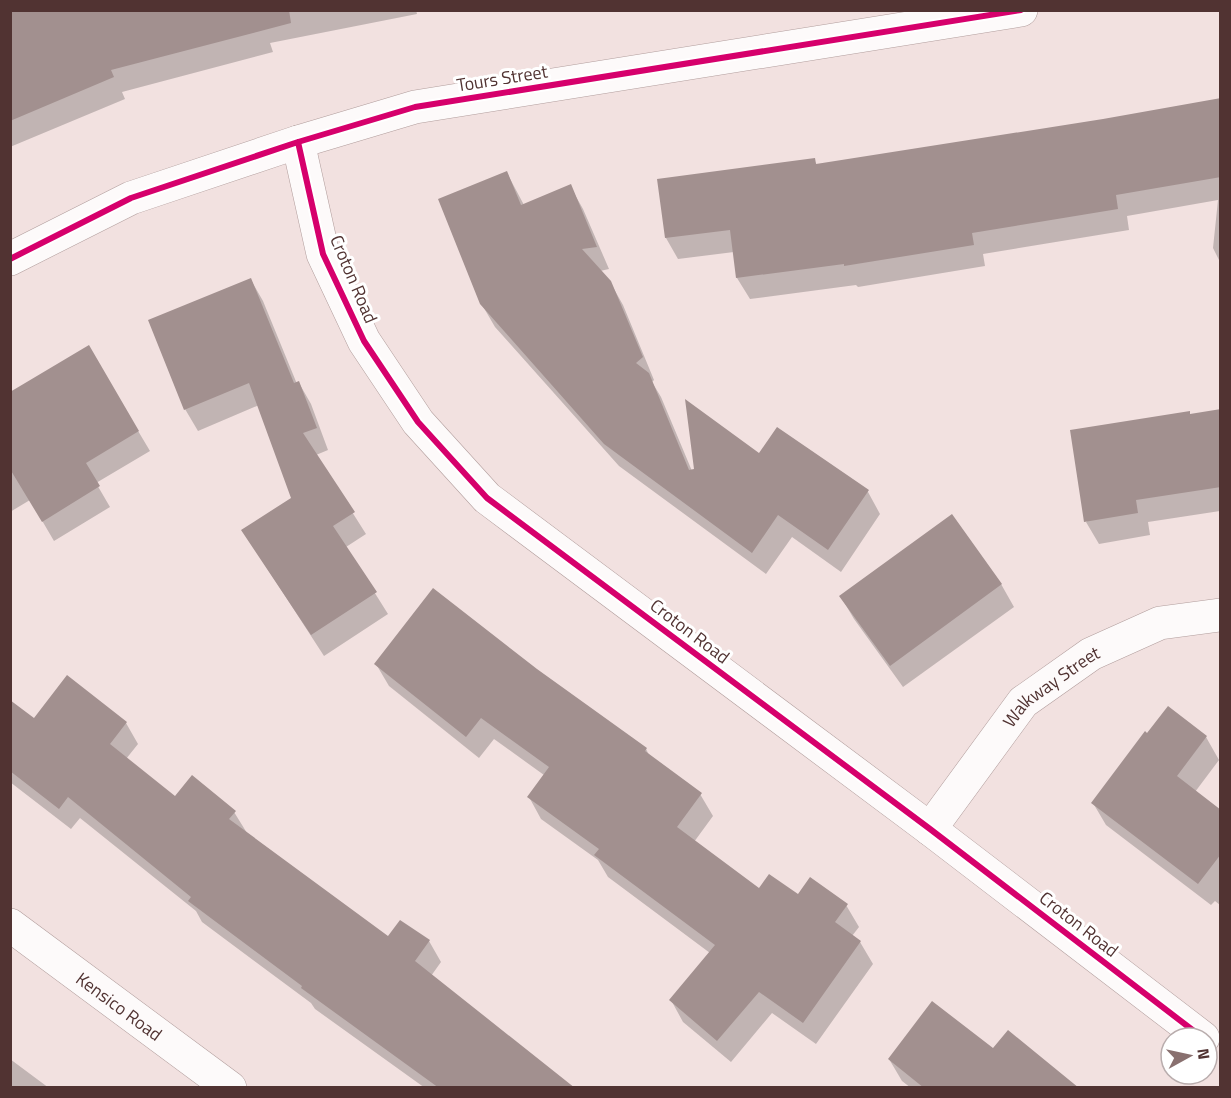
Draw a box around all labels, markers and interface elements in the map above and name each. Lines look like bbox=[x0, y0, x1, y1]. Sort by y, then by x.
street label: Tours Street bbox=[455, 57, 550, 99]
street label: Croton Road bbox=[323, 231, 385, 327]
street label: Croton Road bbox=[644, 592, 736, 670]
street label: Walkway Street bbox=[996, 638, 1104, 733]
street label: Croton Road bbox=[1034, 885, 1124, 963]
street label: Kensico Road bbox=[71, 965, 168, 1047]
north arrow bbox=[1159, 1026, 1219, 1086]
text: N bbox=[1191, 1047, 1217, 1061]

